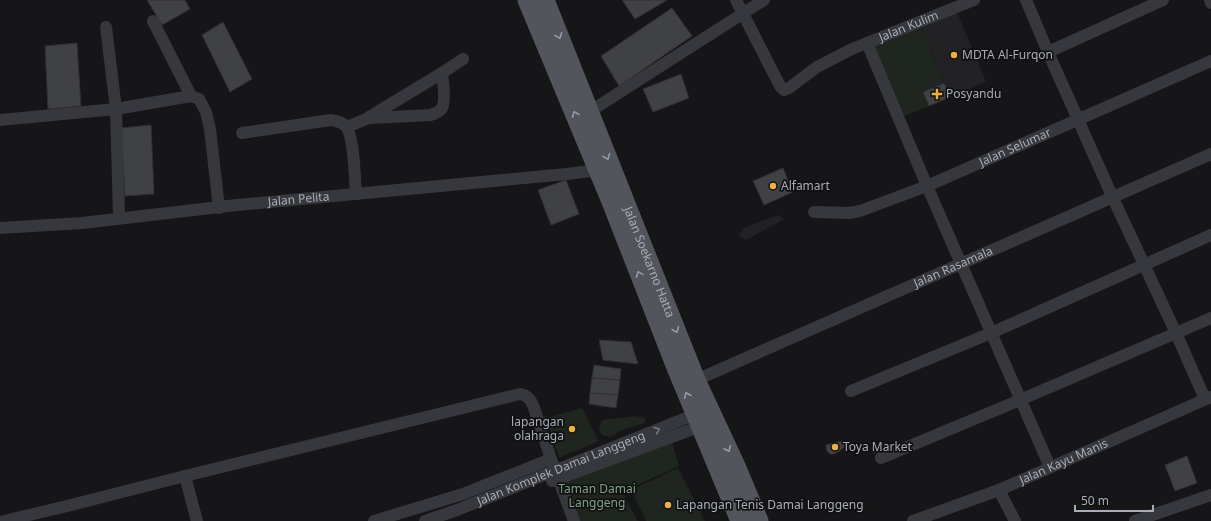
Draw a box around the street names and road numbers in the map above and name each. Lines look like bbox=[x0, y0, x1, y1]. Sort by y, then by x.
street label: Jalan Kulim bbox=[875, 6, 941, 46]
street label: Jalan Selumar bbox=[975, 123, 1054, 170]
street label: Jalan Pelita bbox=[266, 187, 330, 210]
street label: Jalan Soekarno Hatta bbox=[620, 203, 679, 320]
street label: Jalan Rasamala bbox=[910, 242, 995, 292]
street label: Jalan Komplek Damai Langgeng bbox=[473, 426, 647, 509]
street label: Jalan Kayu Manis bbox=[1016, 434, 1111, 488]

